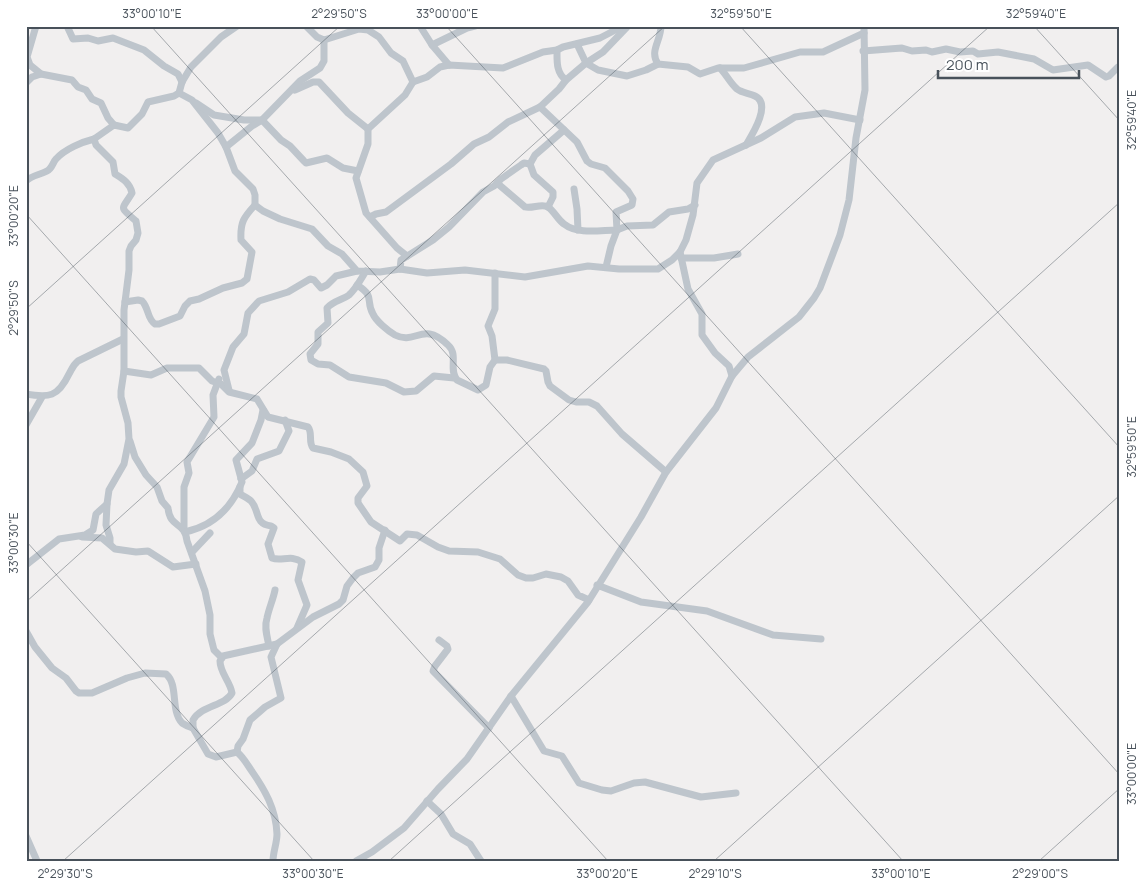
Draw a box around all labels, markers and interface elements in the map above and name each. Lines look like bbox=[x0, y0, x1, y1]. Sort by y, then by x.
text: 33°00'10"E bbox=[122, 5, 182, 22]
text: 2°29'50"S bbox=[311, 5, 367, 22]
text: 33°00'00"E bbox=[416, 5, 478, 22]
text: 32°59'50"E bbox=[710, 5, 772, 22]
text: 32°59'40"E bbox=[1006, 5, 1066, 22]
scale bar bbox=[938, 48, 1080, 80]
text: 200 m bbox=[946, 54, 989, 75]
text: 32°59'40"E bbox=[1123, 90, 1140, 150]
text: 33°00'20"E bbox=[5, 185, 22, 247]
text: 2°29'50"S bbox=[5, 280, 22, 336]
text: 32°59'50"E bbox=[1123, 416, 1140, 478]
text: 33°00'30"E bbox=[5, 512, 22, 574]
text: 33°00'00"E bbox=[1123, 743, 1140, 805]
text: 2°29'30"S bbox=[37, 865, 93, 882]
text: 33°00'30"E bbox=[282, 865, 344, 882]
text: 33°00'20"E bbox=[576, 865, 638, 882]
text: 2°29'10"S bbox=[688, 865, 742, 882]
text: 33°00'10"E bbox=[871, 865, 931, 882]
text: 2°29'00"S bbox=[1012, 865, 1068, 882]

